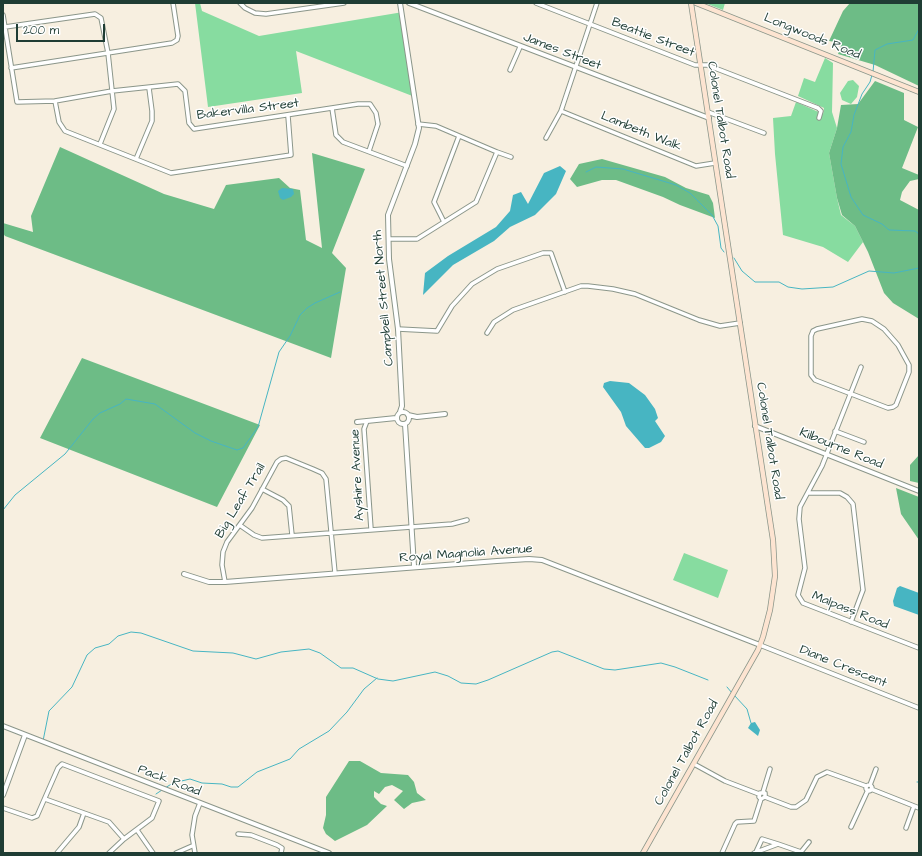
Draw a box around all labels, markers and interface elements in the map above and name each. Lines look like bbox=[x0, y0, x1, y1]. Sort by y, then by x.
street label: Longwoods Road bbox=[761, 10, 863, 64]
street label: Beattie Street bbox=[609, 15, 697, 61]
scale bar bbox=[18, 16, 107, 42]
text: 200 m bbox=[23, 22, 59, 39]
street label: James Street bbox=[521, 30, 603, 74]
street label: Colonel Talbot Road bbox=[703, 60, 737, 180]
street label: Bakervilla Street bbox=[196, 96, 300, 124]
street label: Lambeth Walk bbox=[598, 109, 684, 155]
street label: Campbell Street North bbox=[370, 229, 398, 367]
street label: Colonel Talbot Road bbox=[752, 381, 786, 501]
street label: Kilbourne Road bbox=[797, 425, 885, 473]
street label: Ayshire Avenue bbox=[348, 429, 368, 521]
street label: Big Leaf Trail bbox=[213, 461, 269, 541]
street label: Royal Magnolia Avenue bbox=[399, 542, 533, 566]
street label: Malpass Road bbox=[809, 589, 891, 633]
street label: Diane Crescent bbox=[797, 642, 889, 692]
street label: Colonel Talbot Road bbox=[651, 697, 723, 809]
street label: Pack Road bbox=[135, 762, 203, 800]

